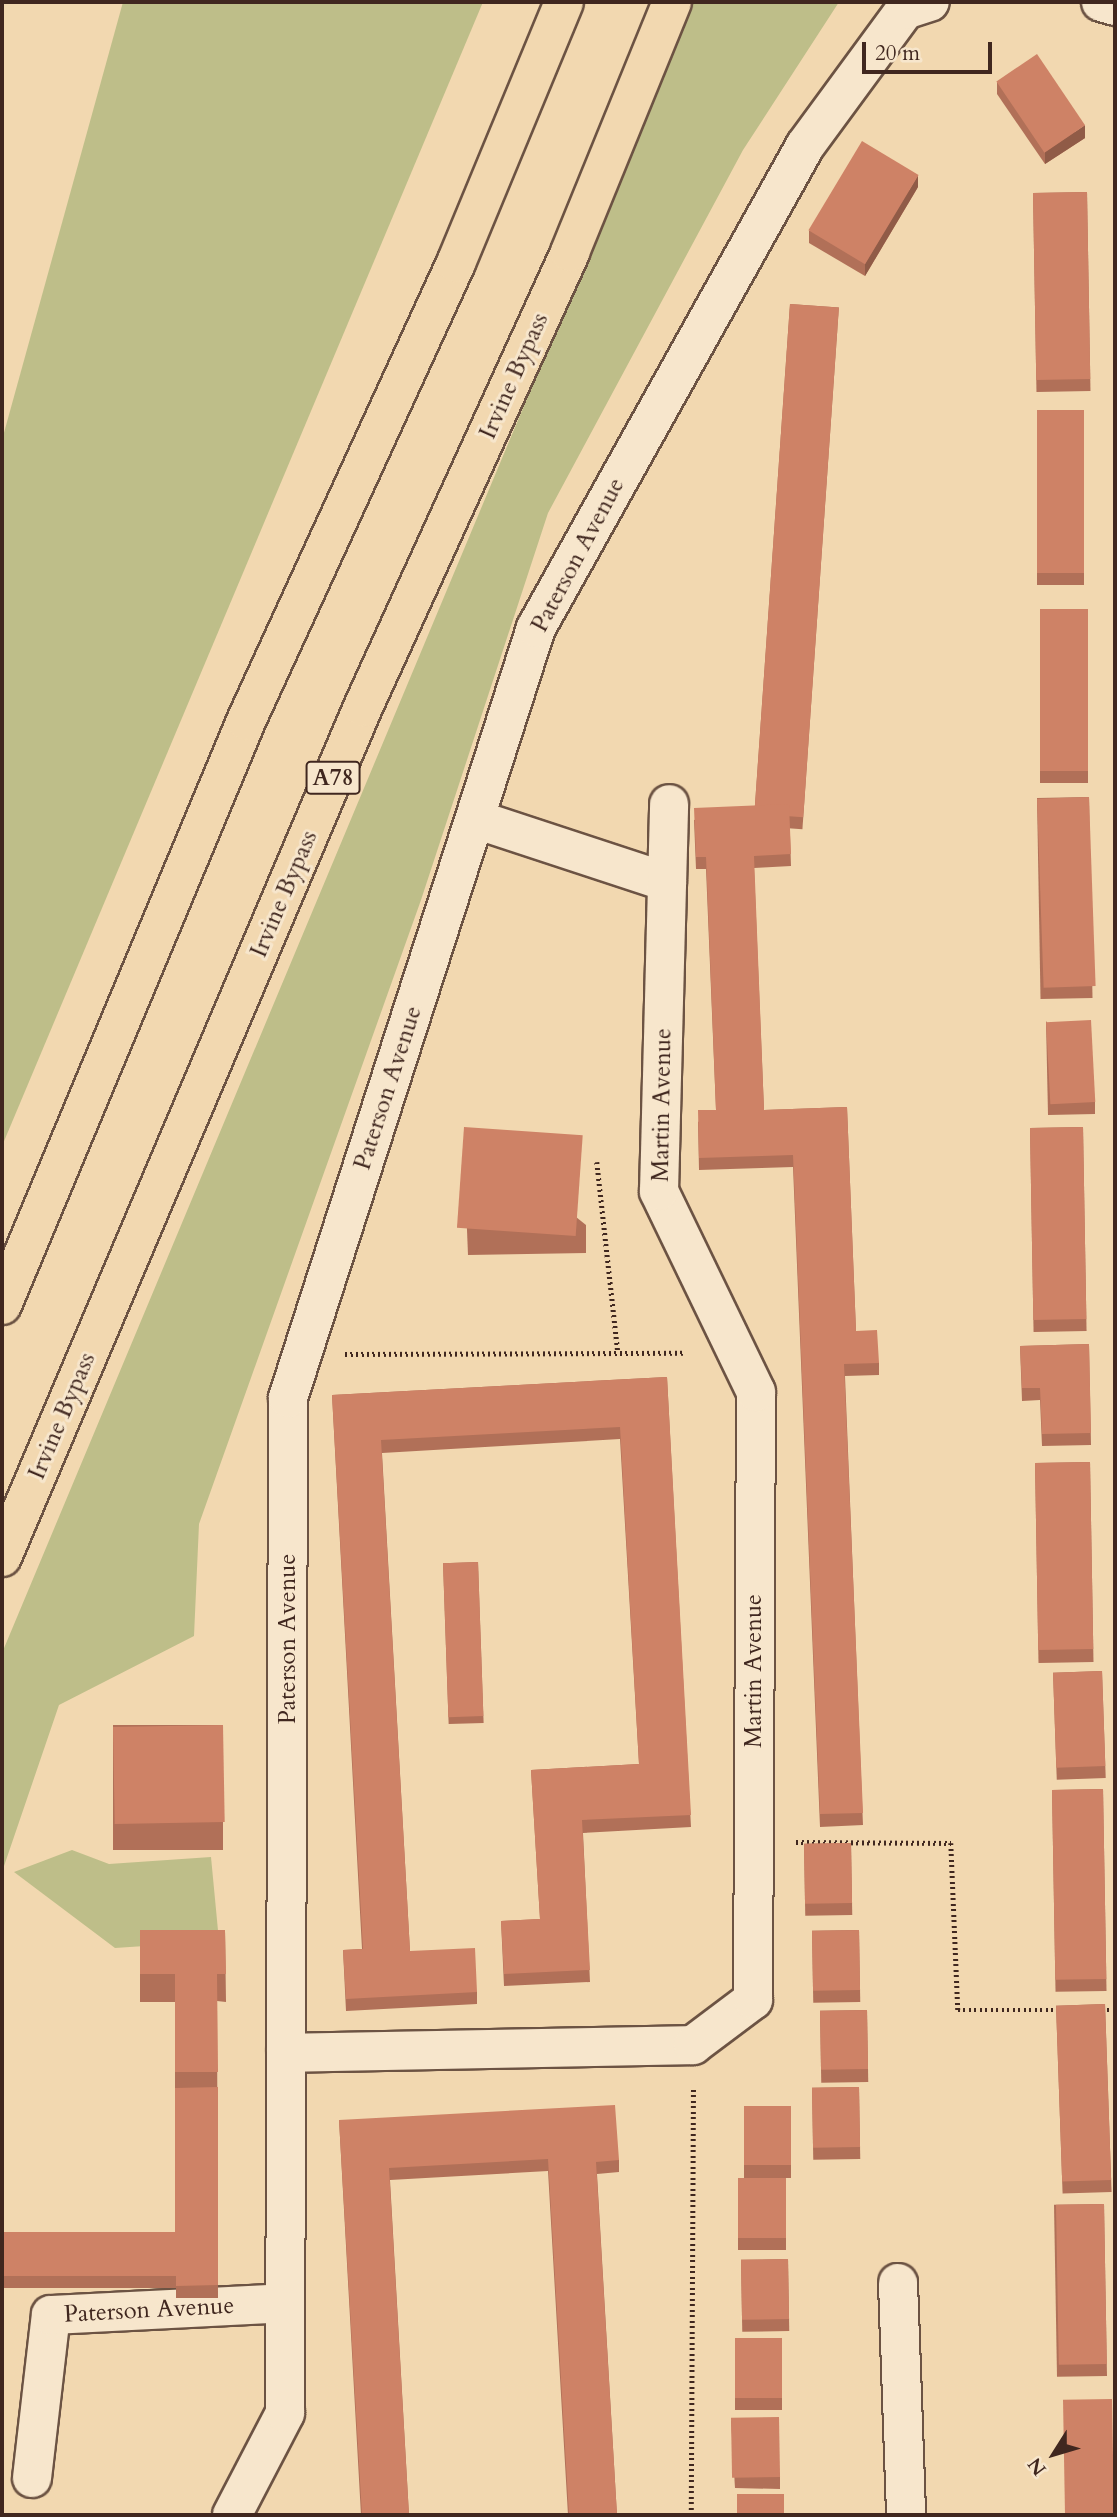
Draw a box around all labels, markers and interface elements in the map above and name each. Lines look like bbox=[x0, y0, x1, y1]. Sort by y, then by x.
scale bar bbox=[865, 28, 995, 72]
text: 20 m bbox=[875, 39, 920, 68]
street label: Irvine Bypass bbox=[473, 308, 555, 444]
street label: Paterson Avenue bbox=[525, 473, 631, 637]
road number: A78 bbox=[305, 758, 361, 798]
street label: Irvine Bypass bbox=[244, 826, 324, 962]
street label: Paterson Avenue bbox=[348, 1002, 428, 1174]
street label: Martin Avenue bbox=[646, 1028, 678, 1182]
street label: Irvine Bypass bbox=[22, 1348, 102, 1484]
street label: Paterson Avenue bbox=[274, 1554, 302, 1724]
street label: Martin Avenue bbox=[740, 1594, 768, 1748]
street label: Paterson Avenue bbox=[63, 2291, 235, 2329]
north arrow bbox=[1019, 2419, 1089, 2489]
text: N bbox=[1022, 2452, 1053, 2481]

